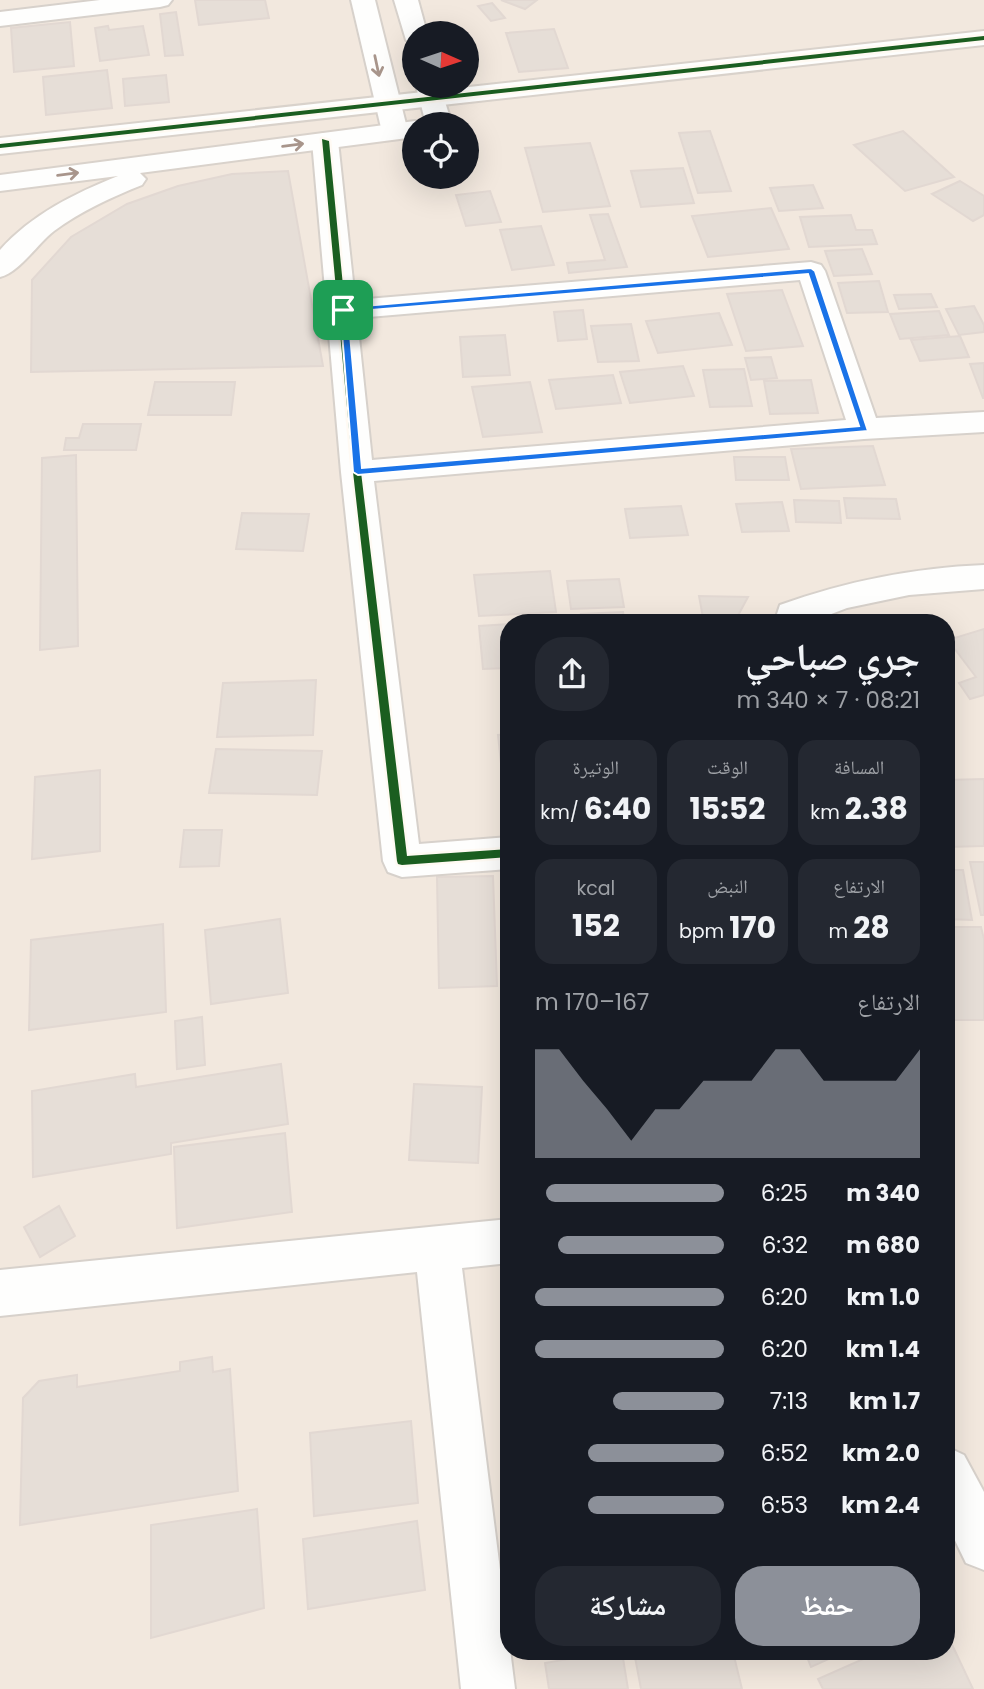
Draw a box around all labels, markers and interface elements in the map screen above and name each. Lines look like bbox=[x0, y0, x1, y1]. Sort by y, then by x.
north arrow bbox=[402, 21, 480, 98]
map controls bbox=[402, 21, 479, 189]
one-way arrow bbox=[372, 55, 385, 77]
button: locate bbox=[402, 112, 479, 189]
one-way arrow bbox=[281, 138, 304, 151]
one-way arrow bbox=[56, 168, 79, 181]
pin bbox=[313, 280, 373, 340]
icon: arrive bbox=[324, 291, 362, 329]
text: جري صباحي bbox=[745, 630, 920, 683]
button: share bbox=[535, 637, 609, 711]
text: 08:21 · 7 × 340 m bbox=[736, 684, 920, 716]
text: الوتيرة bbox=[573, 754, 619, 781]
text: الوقت bbox=[707, 754, 748, 781]
text: المسافة bbox=[834, 754, 884, 781]
text: 6:40 bbox=[584, 787, 651, 830]
text: 15:52 bbox=[690, 787, 765, 830]
text: 2.38 bbox=[845, 787, 908, 830]
text: /km bbox=[540, 799, 584, 826]
text: km bbox=[810, 799, 845, 826]
text: النبض bbox=[707, 873, 748, 900]
text: الارتفاع bbox=[833, 873, 885, 900]
text: kcal bbox=[576, 875, 615, 902]
text: 152 bbox=[572, 904, 620, 947]
text: 170 bbox=[729, 906, 776, 949]
text: 28 bbox=[853, 906, 890, 949]
text: bpm bbox=[679, 918, 729, 945]
text: m bbox=[829, 918, 853, 945]
text: 167–170 m bbox=[535, 986, 649, 1018]
text: الارتفاع bbox=[857, 986, 920, 1018]
text: 6:25 bbox=[761, 1177, 808, 1209]
text: 340 m bbox=[846, 1177, 920, 1209]
text: 6:32 bbox=[762, 1229, 808, 1261]
text: 680 m bbox=[846, 1229, 920, 1261]
text: 6:20 bbox=[761, 1281, 808, 1313]
text: 1.0 km bbox=[846, 1281, 920, 1313]
text: 6:20 bbox=[761, 1333, 808, 1365]
text: 1.4 km bbox=[846, 1333, 920, 1365]
text: 7:13 bbox=[770, 1385, 808, 1417]
text: 1.7 km bbox=[849, 1385, 920, 1417]
text: 6:52 bbox=[761, 1437, 808, 1469]
text: 2.0 km bbox=[842, 1437, 920, 1469]
text: 6:53 bbox=[761, 1489, 808, 1521]
text: 2.4 km bbox=[841, 1489, 920, 1521]
button: مشاركة bbox=[535, 1566, 721, 1646]
button: حفظ bbox=[735, 1566, 920, 1646]

